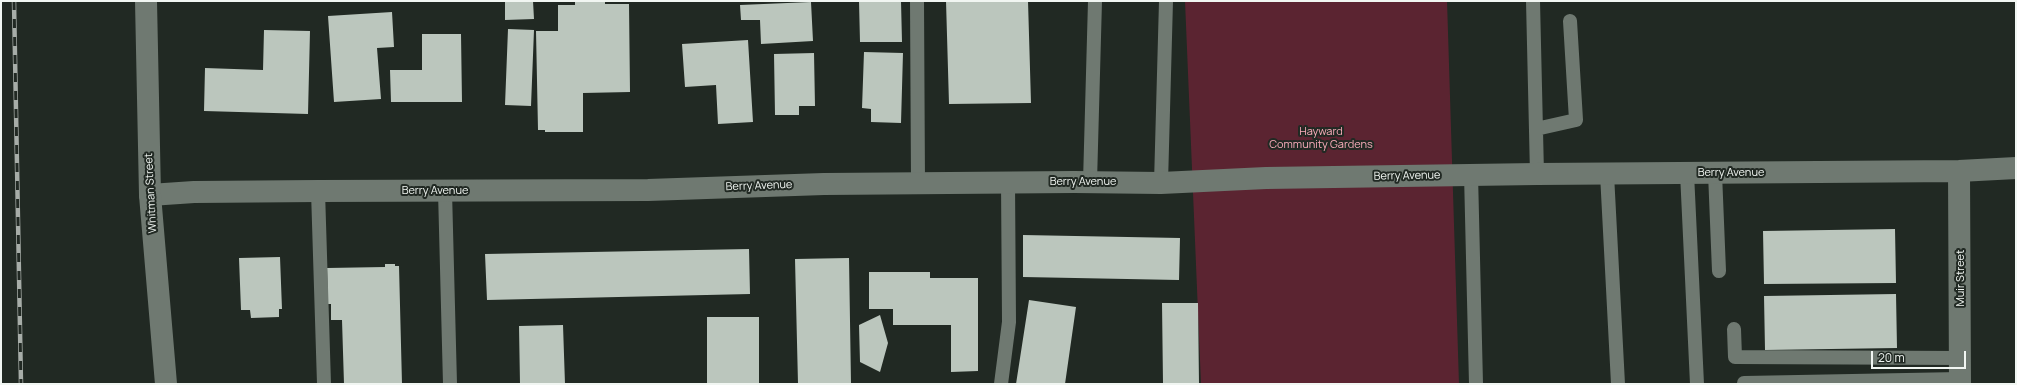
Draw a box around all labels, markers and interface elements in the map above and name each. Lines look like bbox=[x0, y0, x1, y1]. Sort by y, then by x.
park label: Hayward Community Gardens bbox=[1269, 125, 1373, 151]
street label: Whitman Street bbox=[142, 153, 160, 233]
street label: Berry Avenue bbox=[1698, 166, 1764, 180]
street label: Berry Avenue bbox=[1374, 169, 1440, 183]
street label: Berry Avenue bbox=[1050, 175, 1116, 189]
street label: Berry Avenue bbox=[725, 178, 793, 194]
street label: Berry Avenue bbox=[402, 184, 468, 198]
street label: Muir Street bbox=[1954, 250, 1968, 306]
scale bar bbox=[1873, 343, 1968, 369]
text: 20 m bbox=[1878, 349, 1905, 366]

